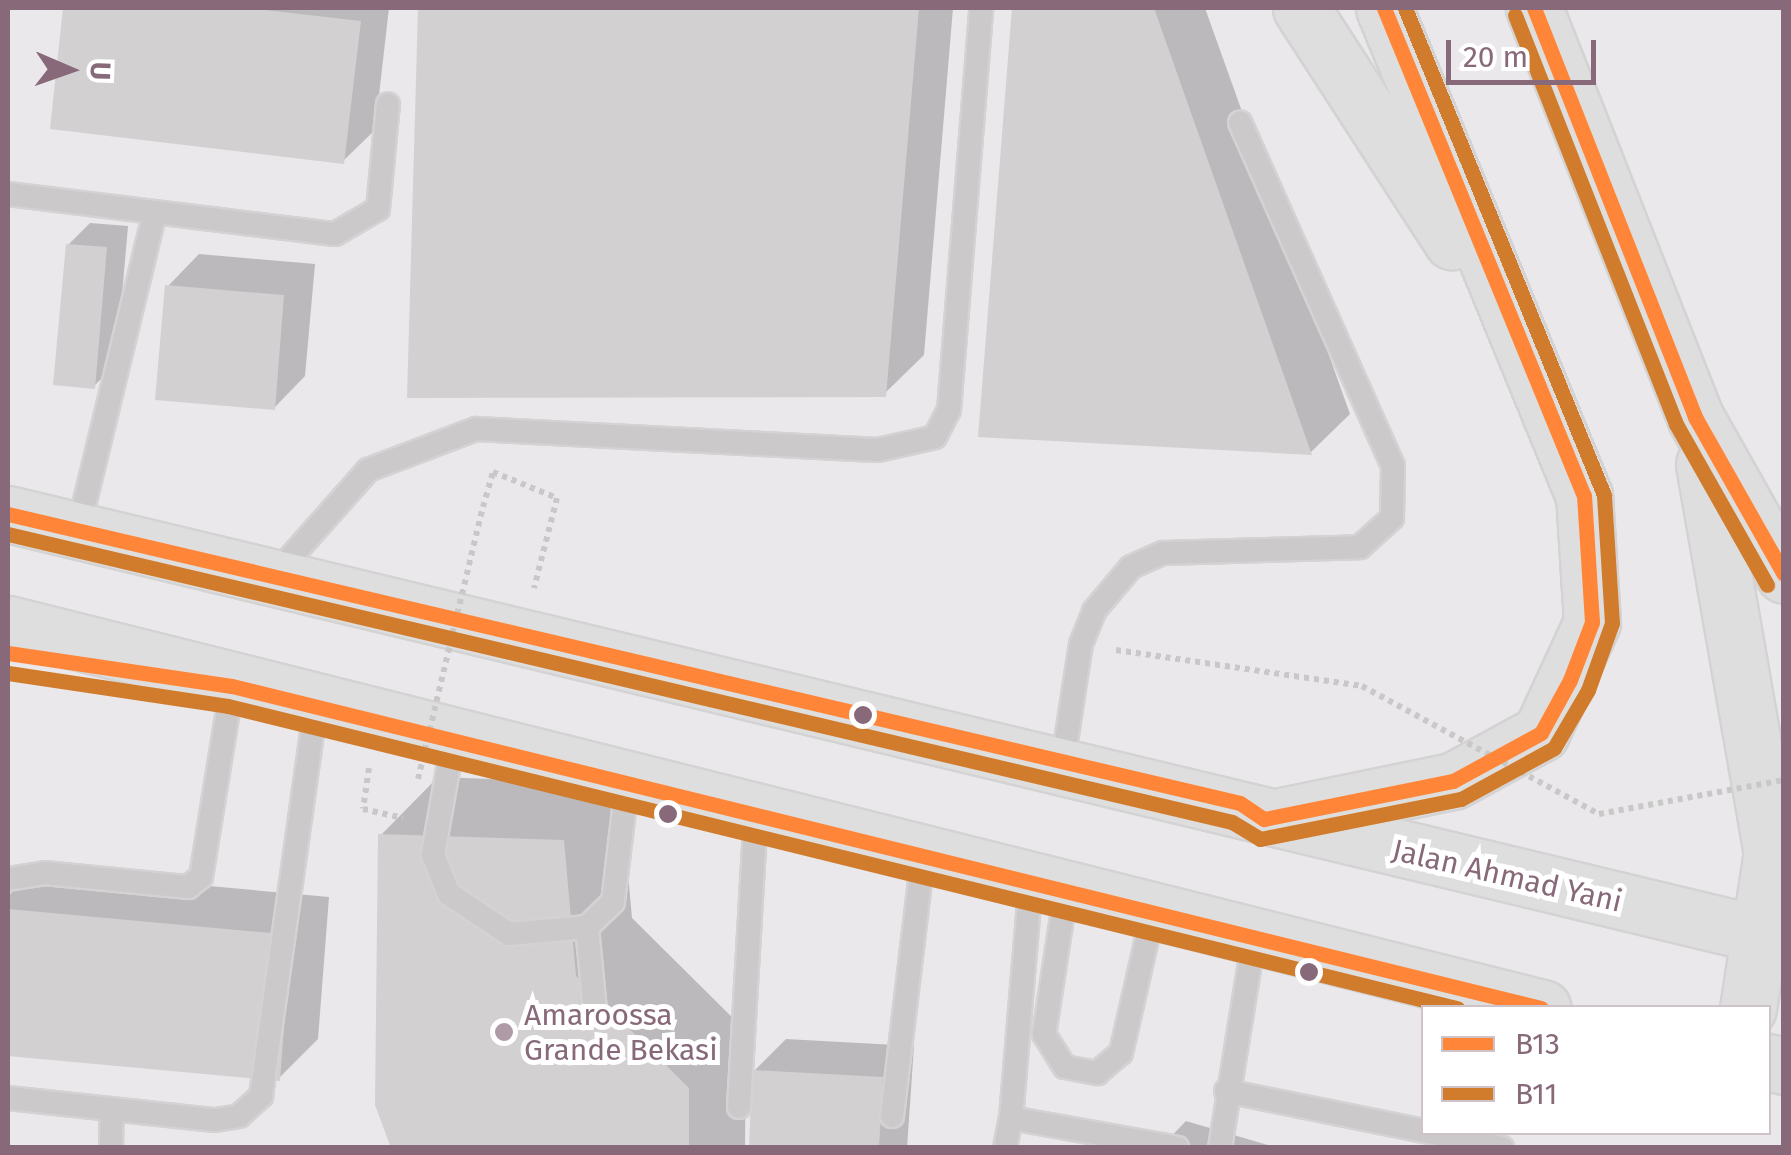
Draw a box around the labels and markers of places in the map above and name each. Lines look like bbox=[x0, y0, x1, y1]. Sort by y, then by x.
unlabelled marker bbox=[853, 705, 873, 725]
unlabelled marker bbox=[658, 804, 678, 824]
unlabelled marker bbox=[1299, 962, 1319, 982]
place label: Amaroossa Grande Bekasi bbox=[524, 997, 718, 1068]
marker: Amaroossa Grande Bekasi bbox=[493, 1021, 515, 1043]

